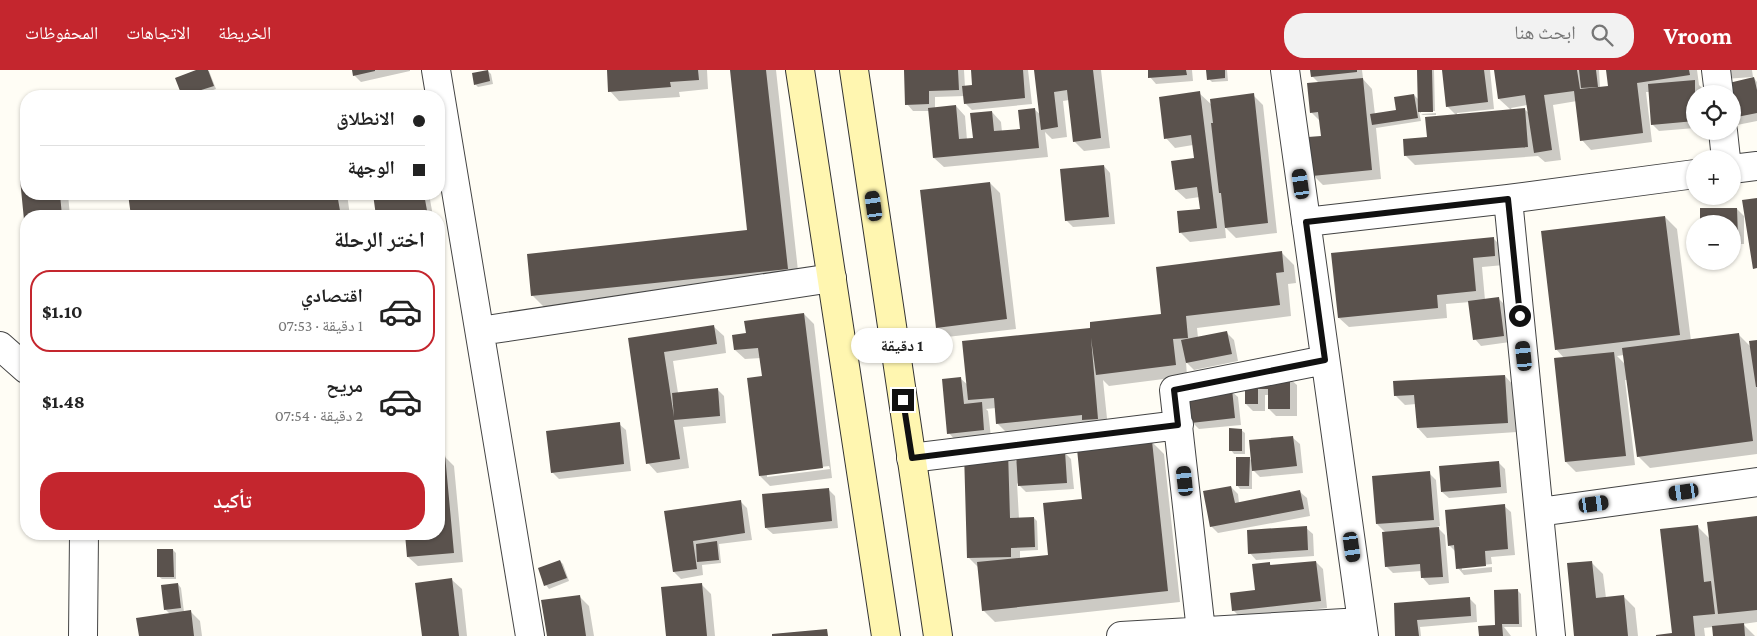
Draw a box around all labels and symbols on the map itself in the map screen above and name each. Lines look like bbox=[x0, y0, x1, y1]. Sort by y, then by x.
car bbox=[1291, 168, 1310, 200]
car bbox=[864, 190, 883, 222]
route start bbox=[1509, 305, 1531, 327]
callout: 1 دقيقة bbox=[852, 328, 954, 362]
car bbox=[1514, 340, 1533, 372]
route end bbox=[892, 389, 914, 411]
car bbox=[1175, 465, 1194, 497]
car bbox=[1668, 482, 1699, 502]
car bbox=[1578, 494, 1609, 514]
car bbox=[1342, 531, 1361, 563]

